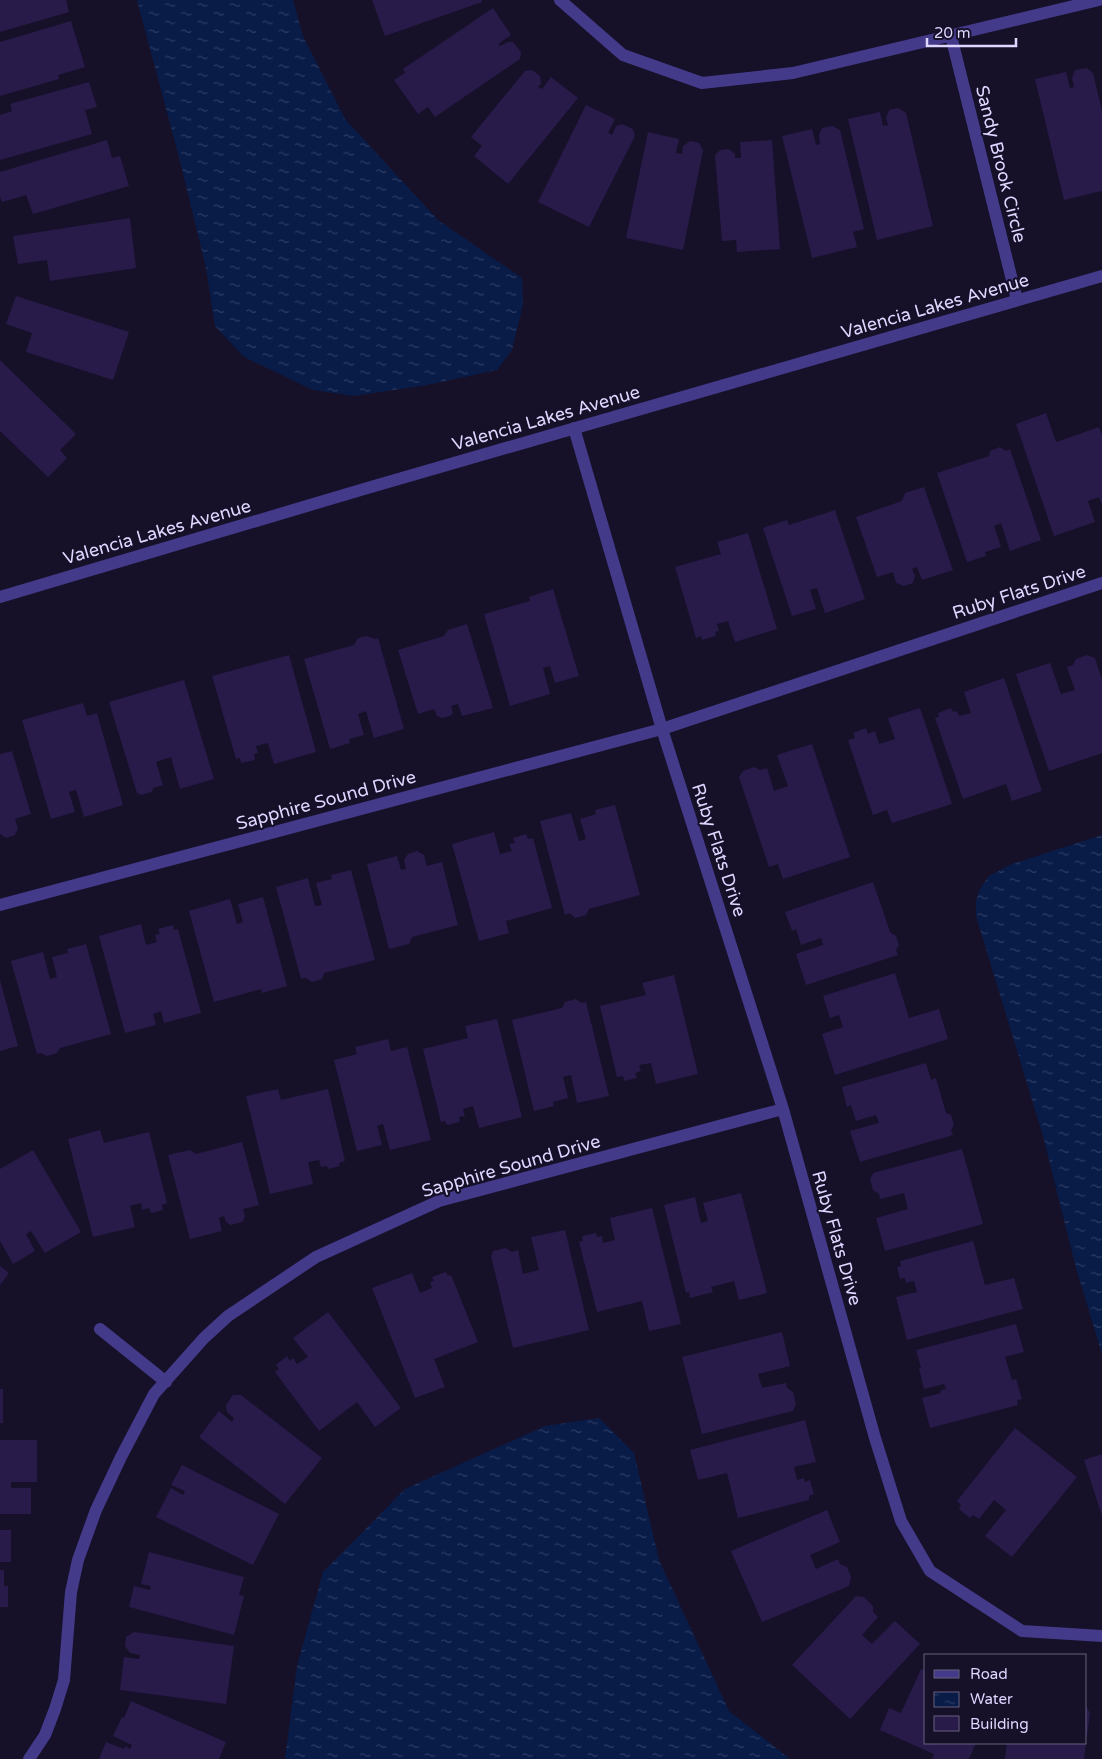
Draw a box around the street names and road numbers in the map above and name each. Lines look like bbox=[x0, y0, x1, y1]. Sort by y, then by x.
street label: Sandy Brook Circle bbox=[971, 83, 1031, 245]
street label: Valencia Lakes Avenue bbox=[839, 269, 1031, 343]
street label: Valencia Lakes Avenue bbox=[450, 381, 642, 455]
street label: Valencia Lakes Avenue bbox=[61, 495, 253, 569]
street label: Ruby Flats Drive bbox=[949, 560, 1089, 624]
street label: Sapphire Sound Drive bbox=[234, 765, 418, 835]
street label: Ruby Flats Drive bbox=[687, 780, 751, 920]
street label: Sapphire Sound Drive bbox=[419, 1130, 603, 1202]
street label: Ruby Flats Drive bbox=[807, 1168, 867, 1308]

